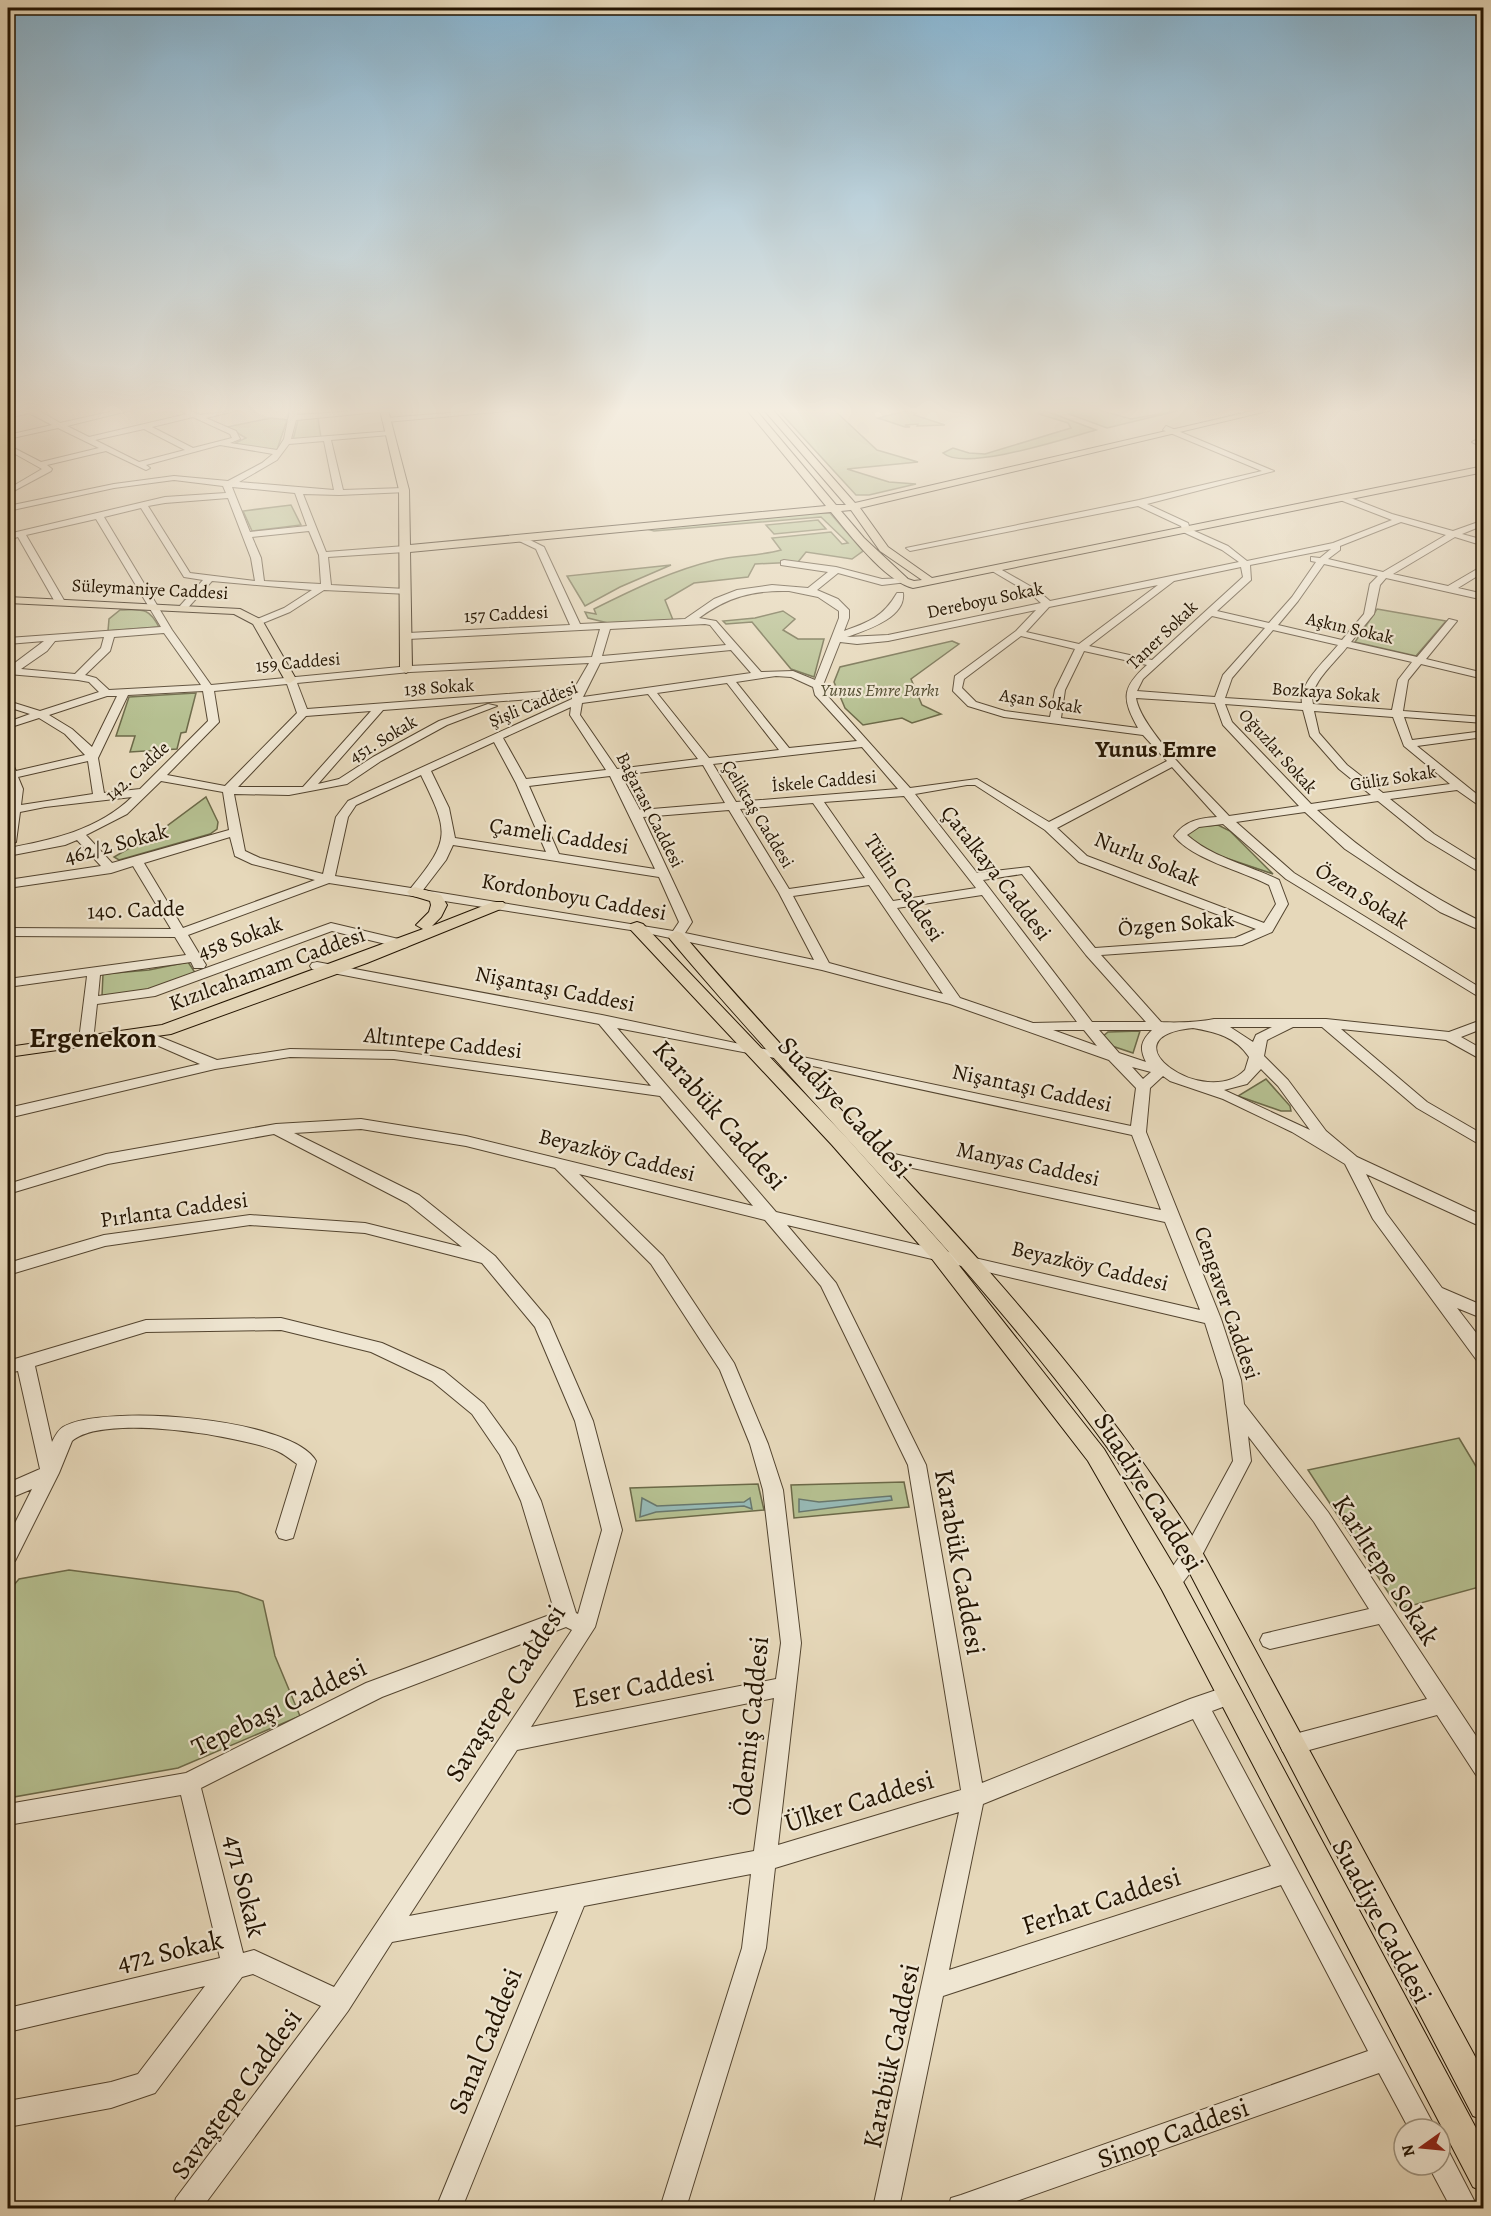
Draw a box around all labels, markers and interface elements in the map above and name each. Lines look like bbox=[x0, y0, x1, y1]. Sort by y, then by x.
street label: Süleymaniye Caddesi bbox=[71, 573, 229, 605]
street label: Dereboyu Sokak bbox=[924, 576, 1046, 624]
street label: Taner Sokak bbox=[1121, 595, 1203, 675]
street label: 157 Caddesi bbox=[463, 600, 549, 628]
street label: Aşkın Sokak bbox=[1303, 606, 1396, 650]
street label: 159 Caddesi bbox=[255, 646, 341, 678]
street label: 138 Sokak bbox=[403, 673, 475, 701]
street label: Şişli Caddesi bbox=[485, 675, 581, 733]
street label: Bozkaya Sokak bbox=[1271, 676, 1381, 708]
park label: Yunus Emre Parkı bbox=[821, 678, 940, 702]
street label: Aşan Sokak bbox=[997, 682, 1084, 719]
street label: Oğuzlar Sokak bbox=[1233, 703, 1323, 799]
street label: 451. Sokak bbox=[345, 709, 421, 769]
district label: Yunus Emre bbox=[1094, 733, 1217, 765]
street label: 142. Cadde bbox=[100, 736, 174, 806]
street label: Bağarası Caddesi bbox=[611, 748, 689, 872]
street label: Çeliktaş Caddesi bbox=[716, 756, 800, 872]
street label: Güliz Sokak bbox=[1348, 759, 1438, 797]
street label: İskele Caddesi bbox=[770, 764, 878, 798]
street label: Çatalkaya Caddesi bbox=[934, 799, 1058, 947]
street label: Çameli Caddesi bbox=[487, 810, 631, 862]
street label: 462/2 Sokak bbox=[61, 816, 171, 872]
street label: Nurlu Sokak bbox=[1090, 824, 1204, 894]
street label: Tülin Caddesi bbox=[857, 828, 951, 948]
street label: Özen Sokak bbox=[1309, 855, 1415, 937]
street label: Kordonboyu Caddesi bbox=[479, 866, 669, 928]
street label: 140. Cadde bbox=[87, 893, 185, 927]
street label: Özgen Sokak bbox=[1117, 904, 1235, 944]
street label: 458 Sokak bbox=[193, 909, 287, 967]
street label: Kızılcahamam Caddesi bbox=[165, 920, 369, 1018]
street label: Nişantaşı Caddesi bbox=[472, 959, 638, 1019]
district label: Ergenekon bbox=[29, 1019, 157, 1057]
street label: Altıntepe Caddesi bbox=[361, 1020, 524, 1066]
street label: Suadiye Caddesi bbox=[770, 1028, 920, 1186]
street label: Karabük Caddesi bbox=[645, 1032, 795, 1198]
street label: Nişantaşı Caddesi bbox=[949, 1056, 1115, 1120]
street label: Beyazköy Caddesi bbox=[536, 1121, 698, 1189]
street label: Manyas Caddesi bbox=[954, 1134, 1102, 1194]
street label: Pırlanta Caddesi bbox=[98, 1185, 250, 1235]
street label: Cengaver Caddesi bbox=[1187, 1222, 1267, 1384]
street label: Beyazköy Caddesi bbox=[1008, 1233, 1172, 1299]
street label: Suadiye Caddesi bbox=[1086, 1405, 1212, 1579]
street label: Karabük Caddesi bbox=[926, 1466, 994, 1658]
street label: Karlıtepe Sokak bbox=[1324, 1488, 1448, 1653]
street label: Savaştepe Caddesi bbox=[436, 1598, 574, 1788]
street label: Ödemiş Caddesi bbox=[723, 1634, 777, 1818]
street label: Tepebaşı Caddesi bbox=[185, 1649, 373, 1765]
street label: Eser Caddesi bbox=[569, 1654, 717, 1716]
street label: Ülker Caddesi bbox=[780, 1761, 938, 1841]
street label: 471 Sokak bbox=[215, 1831, 275, 1941]
street label: Suadiye Caddesi bbox=[1323, 1832, 1441, 2010]
street label: Ferhat Caddesi bbox=[1017, 1858, 1185, 1944]
street label: 472 Sokak bbox=[113, 1921, 227, 1981]
street label: Karabük Caddesi bbox=[854, 1960, 928, 2152]
street label: Sanal Caddesi bbox=[439, 1963, 531, 2119]
street label: Savaştepe Caddesi bbox=[162, 2001, 310, 2187]
street label: Sinop Caddesi bbox=[1092, 2089, 1254, 2177]
north arrow bbox=[1392, 2117, 1452, 2177]
text: N bbox=[1396, 2142, 1421, 2159]

